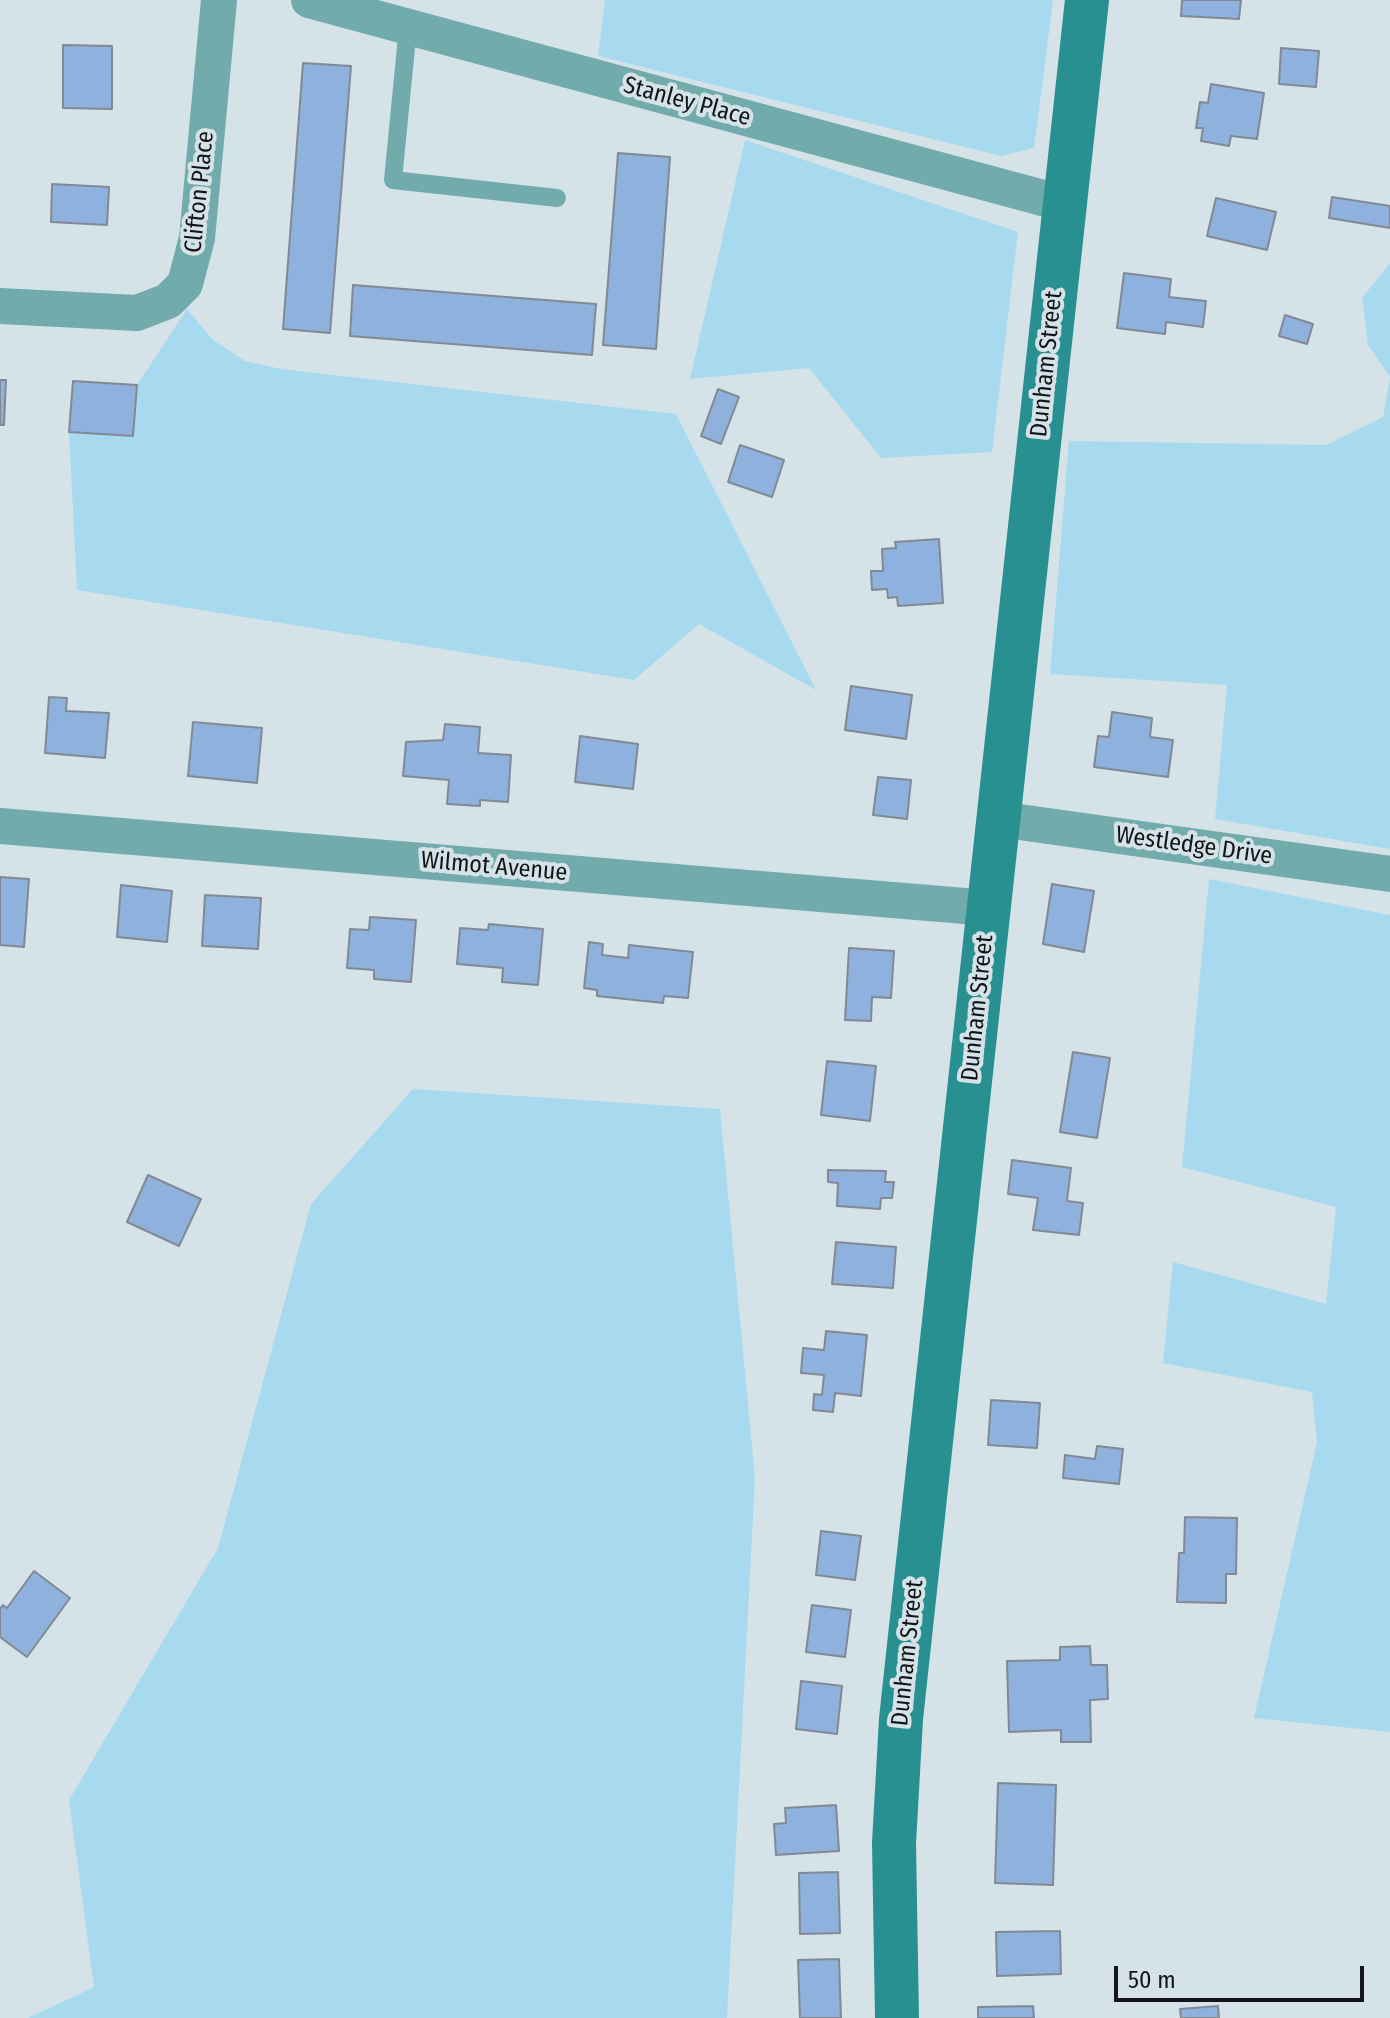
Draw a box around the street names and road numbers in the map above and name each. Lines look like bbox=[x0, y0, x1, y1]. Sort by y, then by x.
street label: Stanley Place bbox=[620, 71, 754, 133]
street label: Clifton Place bbox=[179, 130, 221, 254]
street label: Dunham Street bbox=[1025, 290, 1069, 438]
street label: Westledge Drive bbox=[1114, 821, 1274, 871]
street label: Wilmot Avenue bbox=[420, 846, 568, 888]
street label: Dunham Street bbox=[956, 934, 1000, 1082]
street label: Dunham Street bbox=[886, 1579, 930, 1727]

